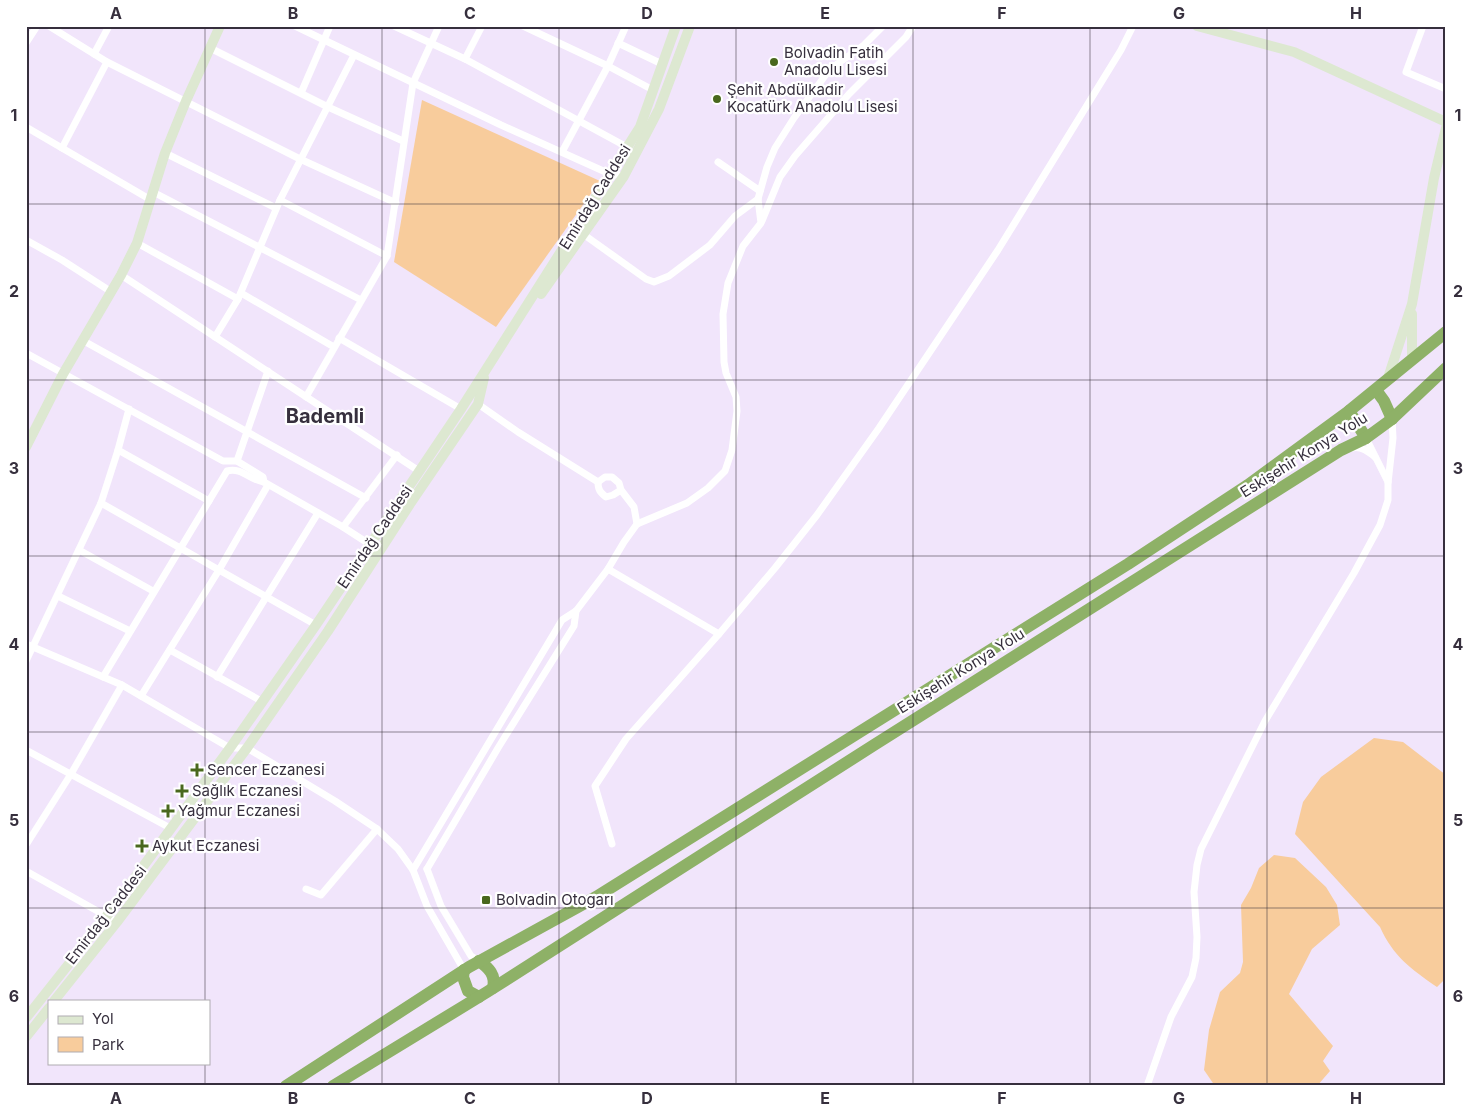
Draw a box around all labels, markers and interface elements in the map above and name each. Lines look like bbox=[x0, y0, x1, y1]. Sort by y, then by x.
text: A bbox=[110, 3, 122, 23]
text: B bbox=[288, 3, 298, 23]
text: C bbox=[464, 3, 476, 23]
text: D bbox=[641, 3, 653, 23]
text: E bbox=[820, 3, 830, 23]
text: F bbox=[997, 3, 1007, 23]
text: G bbox=[1173, 3, 1185, 23]
text: H bbox=[1350, 3, 1362, 23]
place label: Bolvadin Fatih Anadolu Lisesi bbox=[784, 43, 887, 79]
marker: Bolvadin Fatih Anadolu Lisesi bbox=[768, 56, 780, 68]
place label: Şehit Abdülkadir Kocatürk Anadolu Lisesi bbox=[727, 80, 898, 116]
marker: Şehit Abdülkadir Kocatürk Anadolu Lisesi bbox=[711, 93, 723, 105]
text: 1 bbox=[11, 105, 17, 125]
text: 1 bbox=[1455, 105, 1461, 125]
street label: Emirdağ Caddesi bbox=[555, 141, 634, 253]
text: 2 bbox=[9, 281, 19, 301]
text: 2 bbox=[1453, 281, 1463, 301]
district label: Bademli bbox=[286, 404, 364, 428]
street label: Eskişehir Konya Yolu bbox=[1237, 408, 1371, 501]
text: 3 bbox=[9, 458, 19, 478]
text: 3 bbox=[1453, 458, 1463, 478]
street label: Emirdağ Caddesi bbox=[333, 482, 416, 592]
street label: Eskişehir Konya Yolu bbox=[894, 624, 1028, 717]
text: 4 bbox=[9, 634, 20, 654]
text: 4 bbox=[1453, 634, 1464, 654]
place label: Sencer Eczanesi bbox=[207, 760, 325, 779]
marker: Sencer Eczanesi bbox=[191, 764, 203, 776]
place label: Sağlık Eczanesi bbox=[192, 781, 302, 800]
marker: Sağlık Eczanesi bbox=[176, 785, 188, 797]
place label: Yağmur Eczanesi bbox=[178, 801, 300, 820]
marker: Yağmur Eczanesi bbox=[162, 805, 174, 817]
text: 5 bbox=[9, 810, 19, 830]
text: 5 bbox=[1453, 810, 1463, 830]
place label: Aykut Eczanesi bbox=[152, 836, 259, 855]
marker: Aykut Eczanesi bbox=[136, 840, 148, 852]
street label: Emirdağ Caddesi bbox=[61, 861, 150, 968]
place label: Bolvadin Otogarı bbox=[496, 890, 614, 909]
marker: Bolvadin Otogarı bbox=[480, 894, 492, 906]
text: 6 bbox=[9, 986, 19, 1006]
text: 6 bbox=[1453, 986, 1463, 1006]
legend bbox=[48, 1000, 210, 1064]
text: Yol bbox=[92, 1009, 114, 1028]
text: Park bbox=[92, 1035, 125, 1054]
text: A bbox=[110, 1088, 122, 1108]
text: B bbox=[288, 1088, 298, 1108]
text: C bbox=[464, 1088, 476, 1108]
text: D bbox=[641, 1088, 653, 1108]
text: E bbox=[820, 1088, 830, 1108]
text: F bbox=[997, 1088, 1007, 1108]
text: G bbox=[1173, 1088, 1185, 1108]
text: H bbox=[1350, 1088, 1362, 1108]

